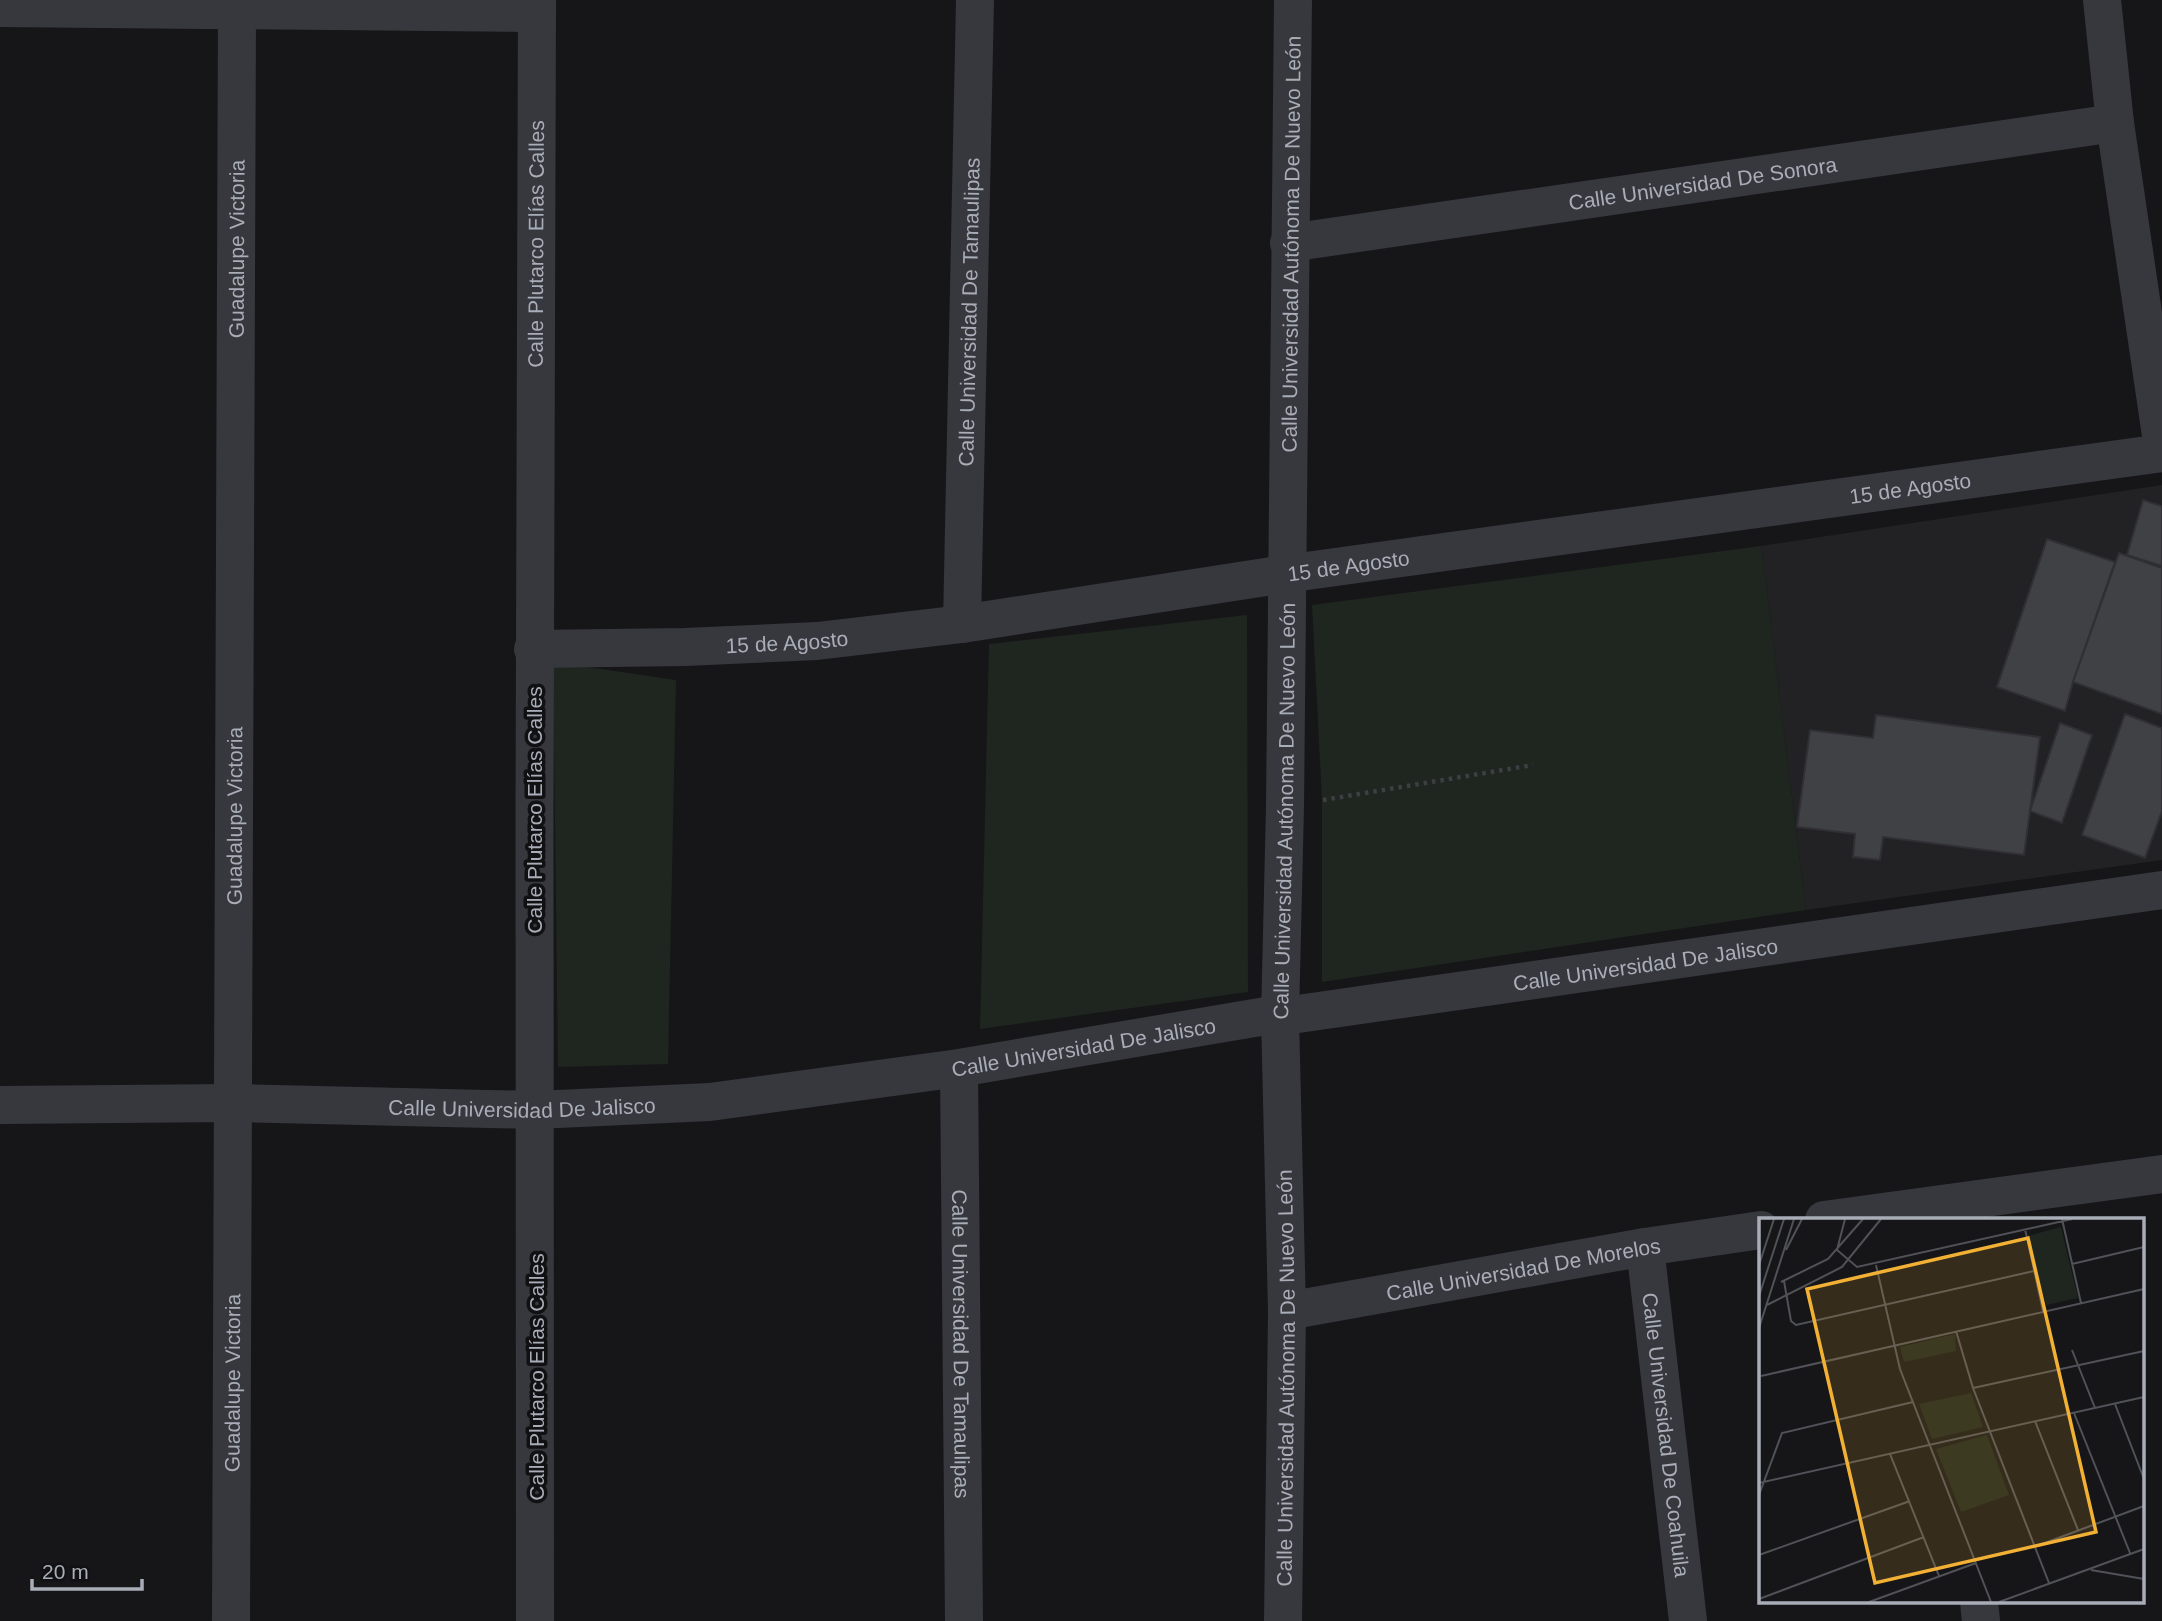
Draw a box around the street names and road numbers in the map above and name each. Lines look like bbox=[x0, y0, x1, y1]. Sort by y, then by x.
street label: Calle Universidad Autónoma De Nuevo León bbox=[1277, 36, 1304, 453]
street label: Calle Plutarco Elías Calles bbox=[523, 120, 548, 368]
street label: Calle Universidad De Sonora bbox=[1567, 152, 1839, 214]
street label: Calle Universidad De Tamaulipas bbox=[954, 157, 983, 467]
street label: Guadalupe Victoria bbox=[224, 159, 248, 338]
street label: 15 de Agosto bbox=[1848, 468, 1972, 508]
street label: 15 de Agosto bbox=[1286, 545, 1411, 585]
street label: Calle Universidad Autónoma De Nuevo León bbox=[1268, 603, 1299, 1020]
street label: 15 de Agosto bbox=[725, 626, 849, 657]
street label: Calle Plutarco Elías Calles bbox=[523, 686, 546, 934]
street label: Guadalupe Victoria bbox=[222, 726, 246, 905]
street label: Calle Universidad De Jalisco bbox=[1511, 934, 1779, 995]
street label: Calle Universidad De Jalisco bbox=[950, 1013, 1217, 1081]
street label: Calle Universidad De Jalisco bbox=[388, 1093, 656, 1122]
street label: Calle Universidad Autónoma De Nuevo León bbox=[1272, 1169, 1299, 1587]
street label: Calle Universidad De Tamaulipas bbox=[949, 1189, 974, 1499]
street label: Calle Universidad De Morelos bbox=[1384, 1233, 1662, 1305]
street label: Calle Plutarco Elías Calles bbox=[525, 1253, 548, 1501]
street label: Calle Universidad De Coahuila bbox=[1639, 1291, 1694, 1579]
street label: Guadalupe Victoria bbox=[220, 1293, 244, 1472]

